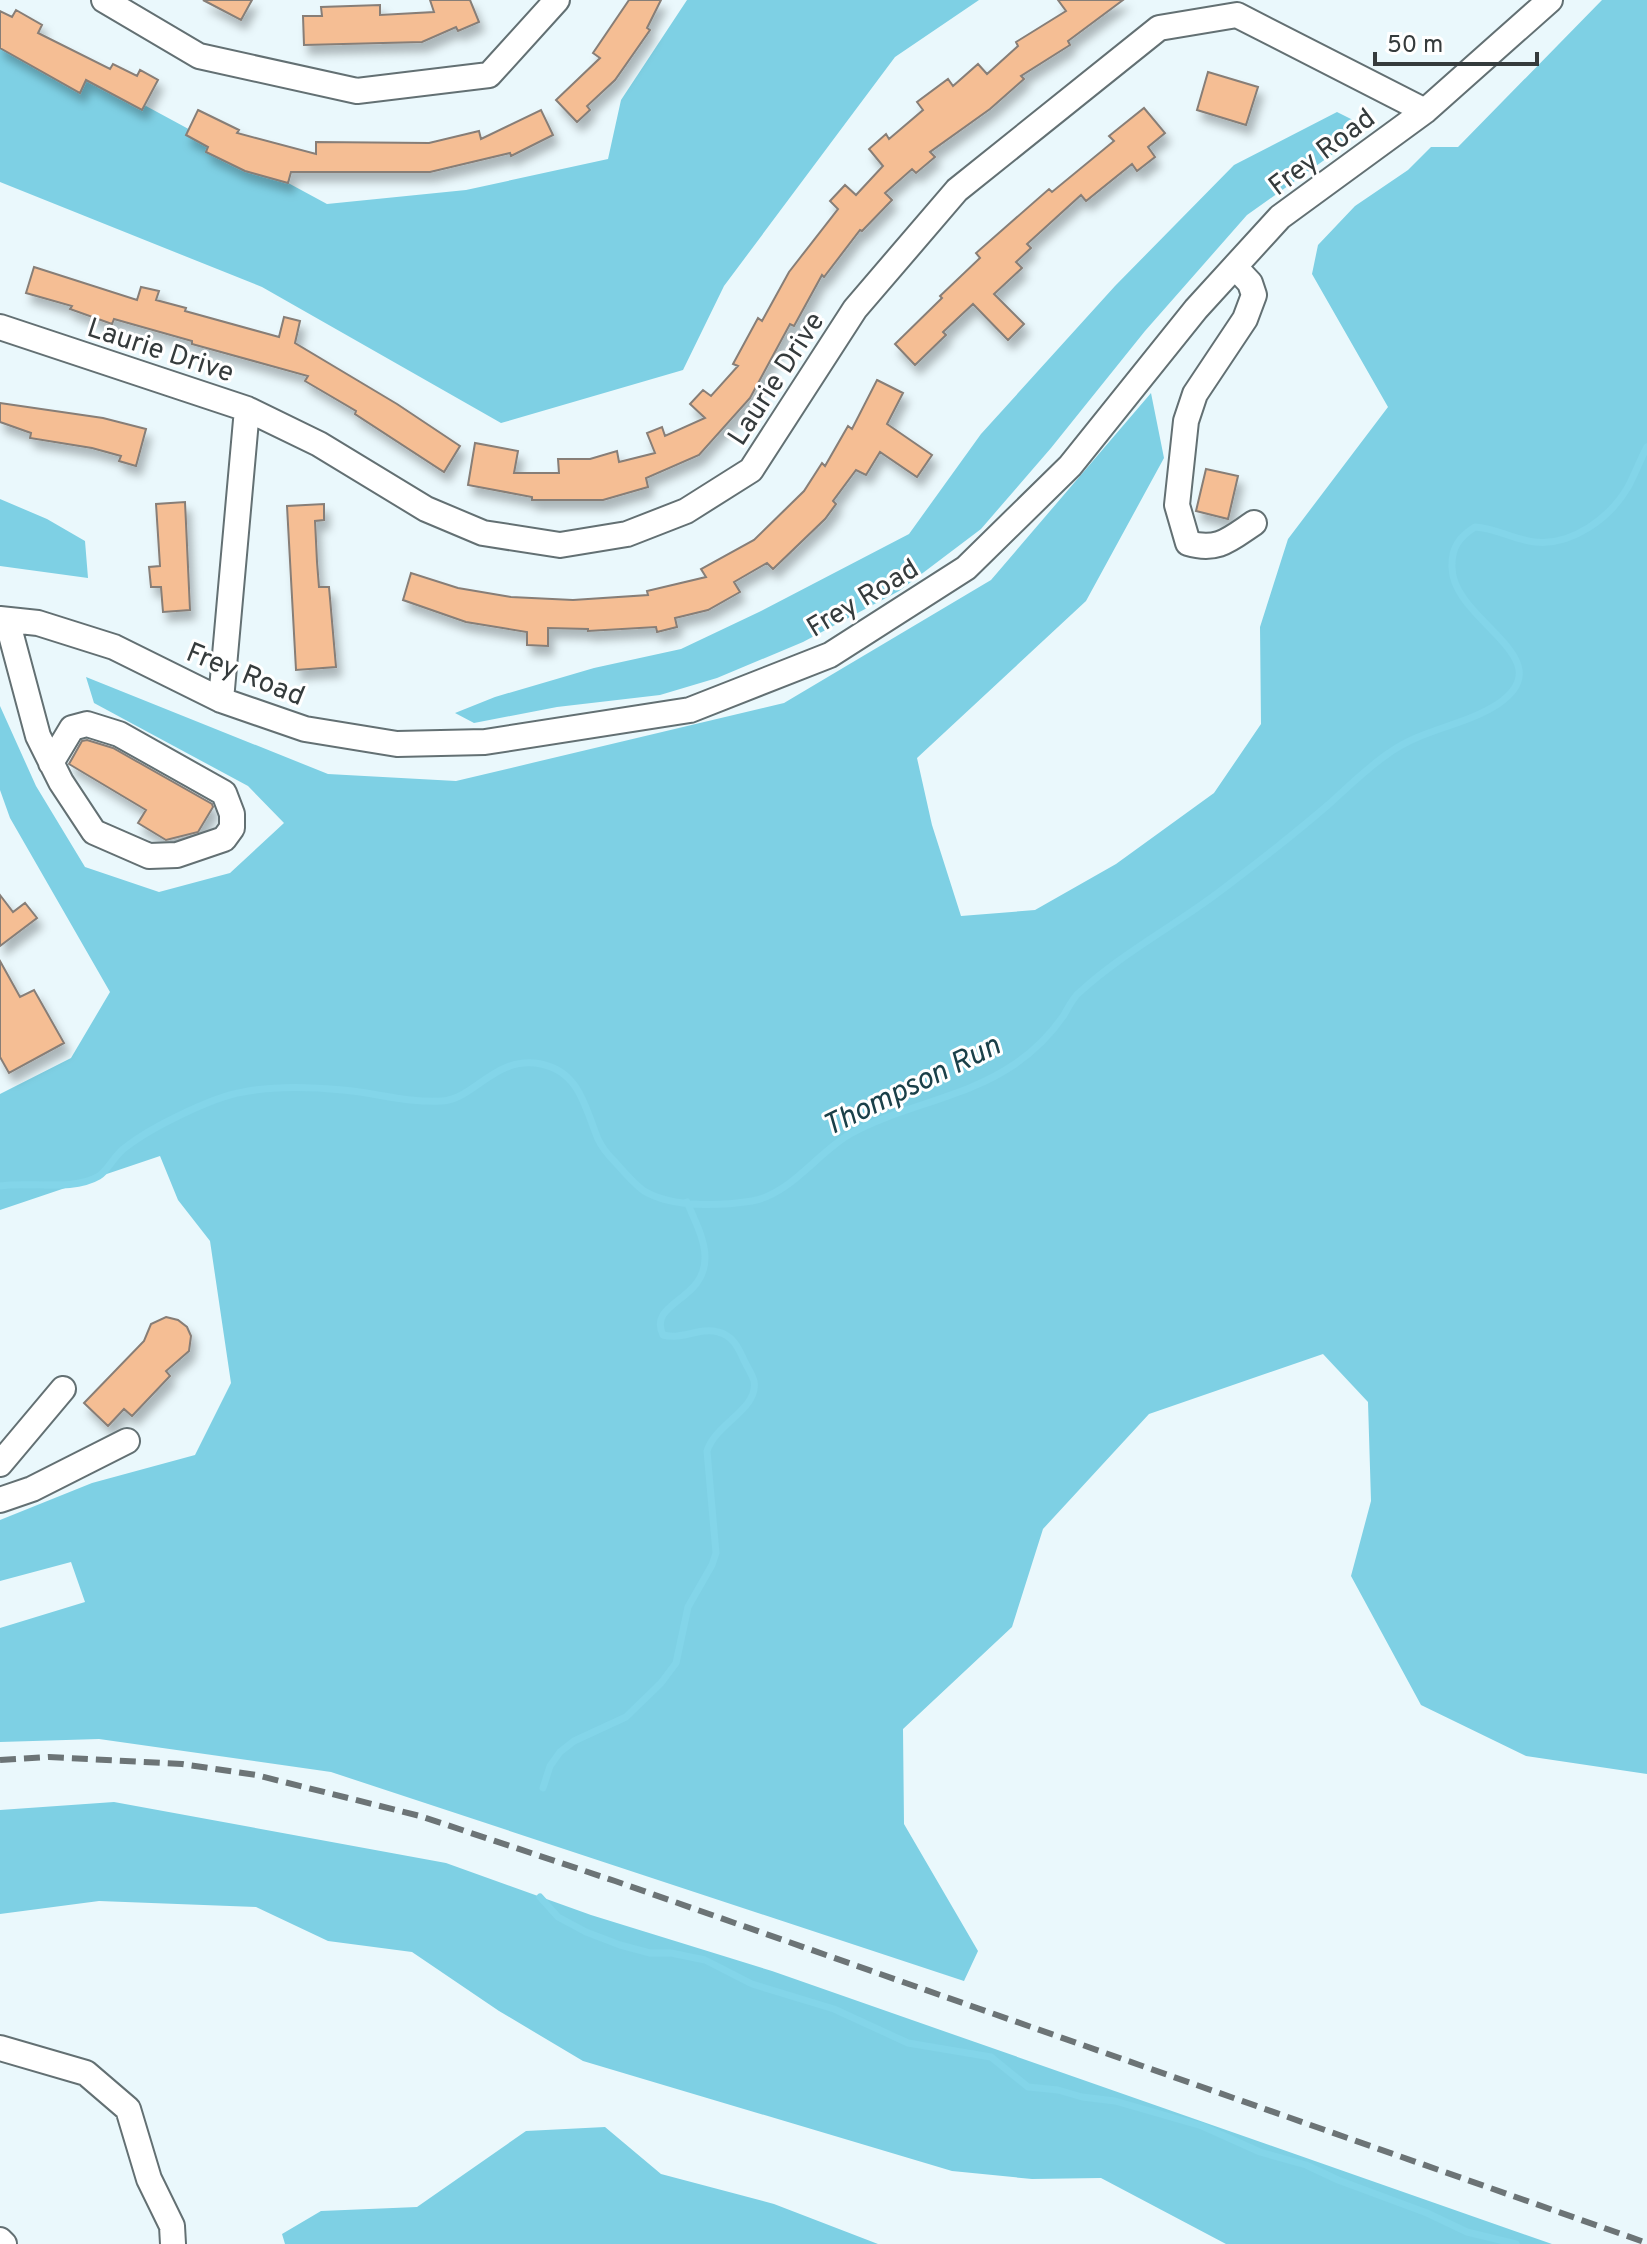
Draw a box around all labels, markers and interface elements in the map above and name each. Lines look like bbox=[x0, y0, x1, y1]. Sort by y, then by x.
scale bar bbox=[1375, 16, 1537, 66]
text: 50 m bbox=[1387, 31, 1443, 61]
street label: Frey Road bbox=[1262, 102, 1383, 205]
street label: Laurie Drive bbox=[721, 306, 834, 453]
street label: Laurie Drive bbox=[82, 311, 238, 392]
street label: Frey Road bbox=[801, 552, 926, 647]
street label: Frey Road bbox=[180, 636, 309, 716]
water label: Thompson Run bbox=[817, 1028, 1007, 1146]

